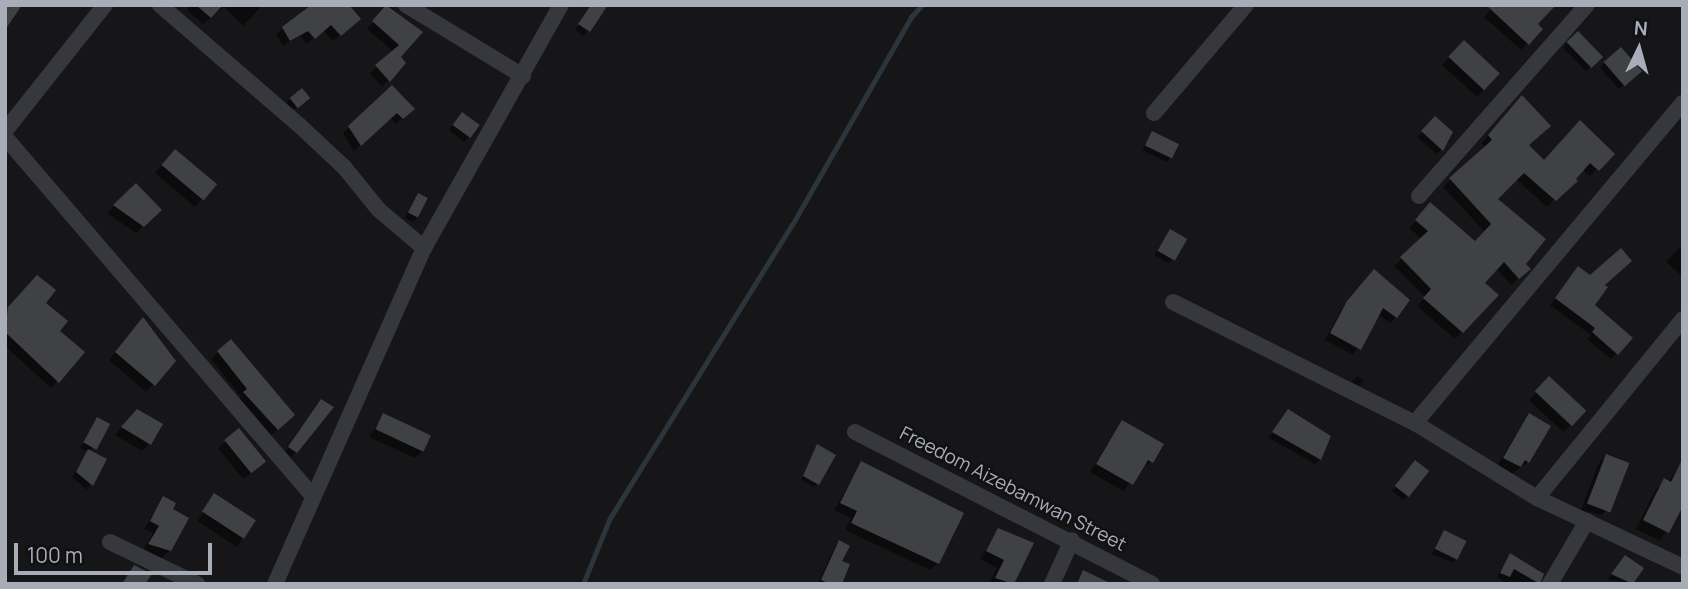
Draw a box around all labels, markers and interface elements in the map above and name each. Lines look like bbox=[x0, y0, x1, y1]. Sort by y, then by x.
north arrow bbox=[1604, 14, 1674, 84]
text: N bbox=[1633, 15, 1649, 42]
street label: Freedom Aizebamwan Street bbox=[896, 422, 1130, 556]
scale bar bbox=[18, 530, 215, 574]
text: 100 m bbox=[27, 541, 83, 569]

